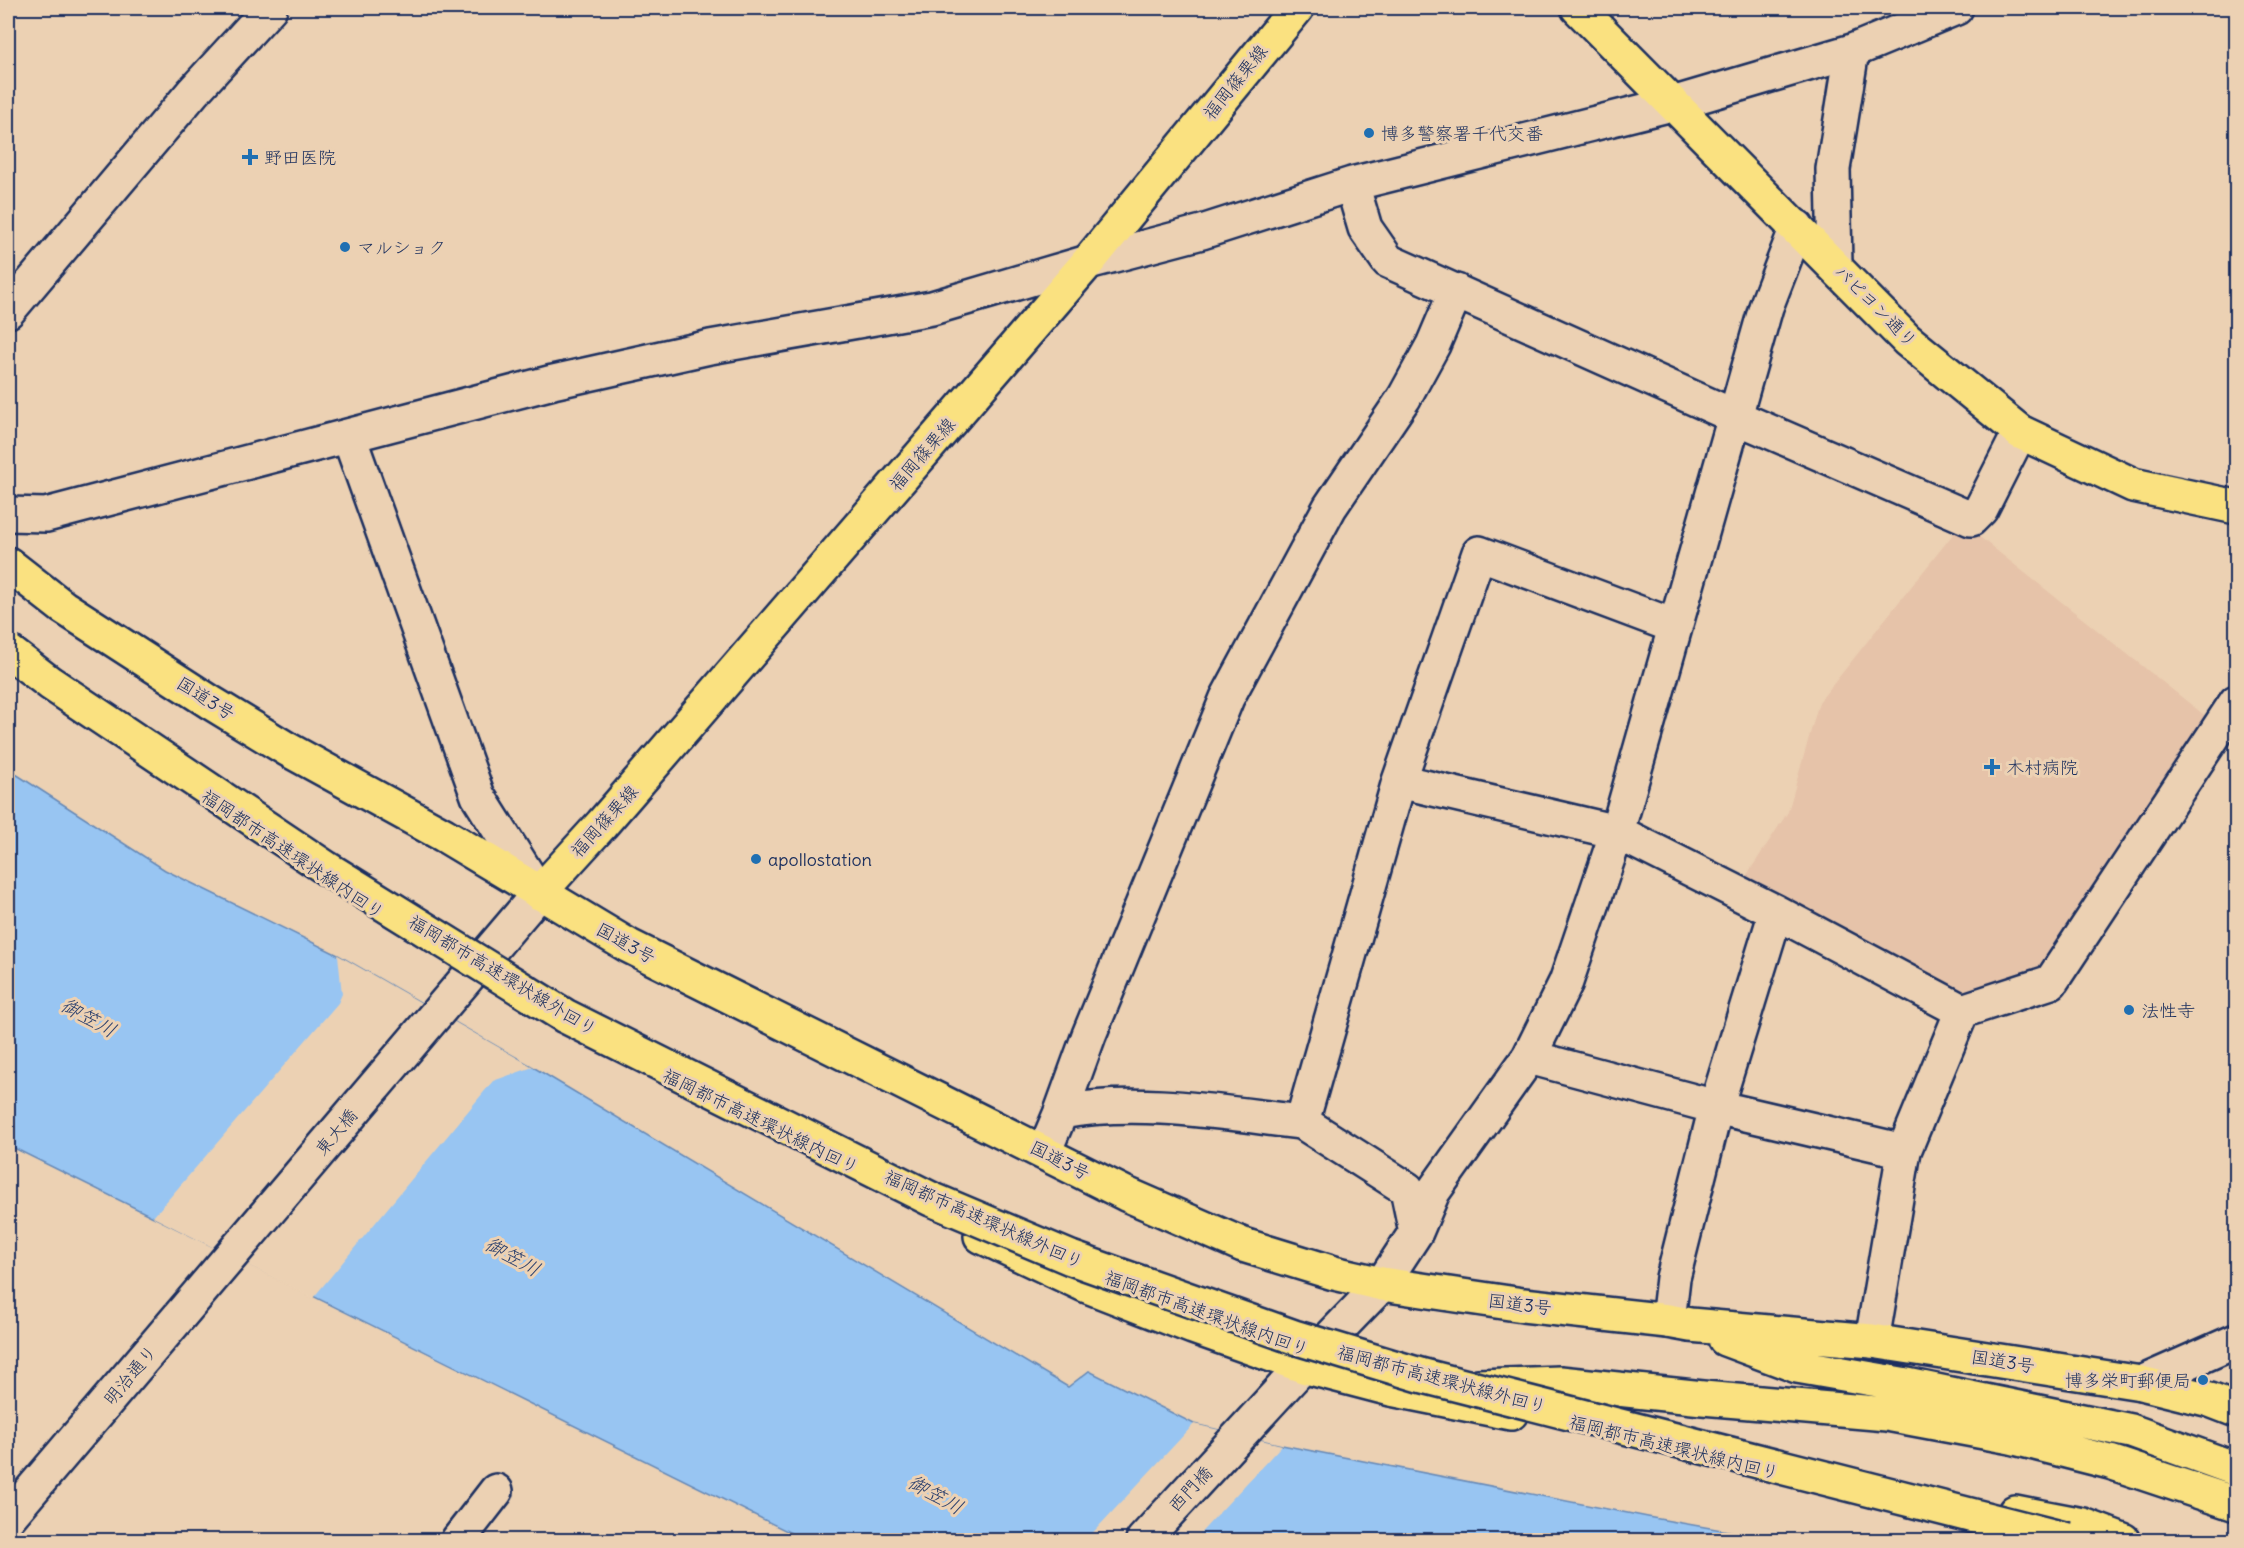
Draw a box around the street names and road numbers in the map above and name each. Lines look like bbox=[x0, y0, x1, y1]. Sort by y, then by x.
street label: 福岡篠栗線 bbox=[1198, 40, 1272, 124]
street label: パピヨン通り bbox=[1830, 260, 1922, 352]
street label: 福岡篠栗線 bbox=[884, 412, 960, 496]
street label: 国道3号 bbox=[173, 671, 239, 725]
street label: 福岡篠栗線 bbox=[565, 780, 643, 862]
street label: 福岡都市高速環状線内回り bbox=[197, 784, 389, 924]
street label: 福岡都市高速環状線外回り bbox=[405, 910, 601, 1040]
street label: 国道3号 bbox=[592, 917, 660, 969]
street label: 福岡都市高速環状線内回り bbox=[659, 1063, 863, 1179]
street label: 東大橋 bbox=[310, 1104, 362, 1160]
street label: 国道3号 bbox=[1026, 1135, 1094, 1185]
street label: 福岡都市高速環状線外回り bbox=[881, 1165, 1087, 1273]
street label: 福岡都市高速環状線内回り bbox=[1102, 1265, 1312, 1361]
street label: 国道3号 bbox=[1487, 1289, 1553, 1319]
street label: 明治通り bbox=[98, 1340, 162, 1410]
street label: 福岡都市高速環状線外回り bbox=[1335, 1340, 1549, 1418]
street label: 国道3号 bbox=[1969, 1345, 2037, 1377]
street label: 福岡都市高速環状線内回り bbox=[1566, 1410, 1782, 1484]
street label: 西門橋 bbox=[1163, 1461, 1217, 1517]

